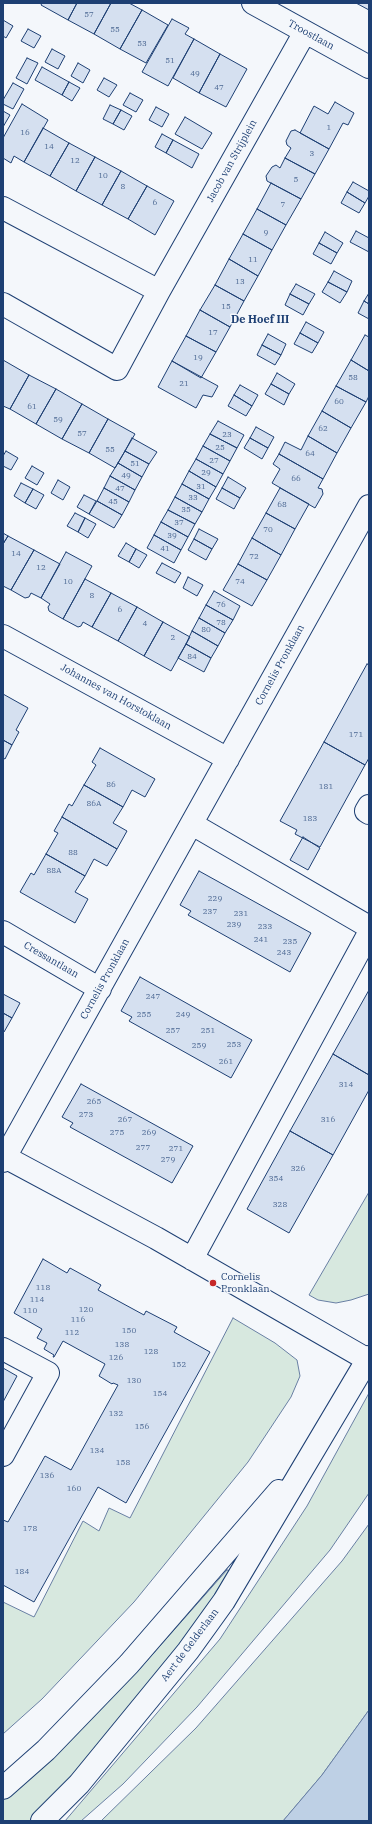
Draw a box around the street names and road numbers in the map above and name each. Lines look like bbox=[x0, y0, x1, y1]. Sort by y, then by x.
street label: Troostlaan bbox=[286, 17, 336, 53]
street label: Jacob van Strijplein bbox=[204, 118, 260, 204]
street label: Cornelis Pronklaan bbox=[253, 623, 307, 707]
street label: Johannes van Horstoklaan bbox=[59, 662, 173, 732]
street label: Cornelis Pronklaan bbox=[78, 937, 132, 1021]
street label: Cressantlaan bbox=[21, 939, 81, 981]
street label: Aert de Gelderlaan bbox=[159, 1606, 221, 1684]

